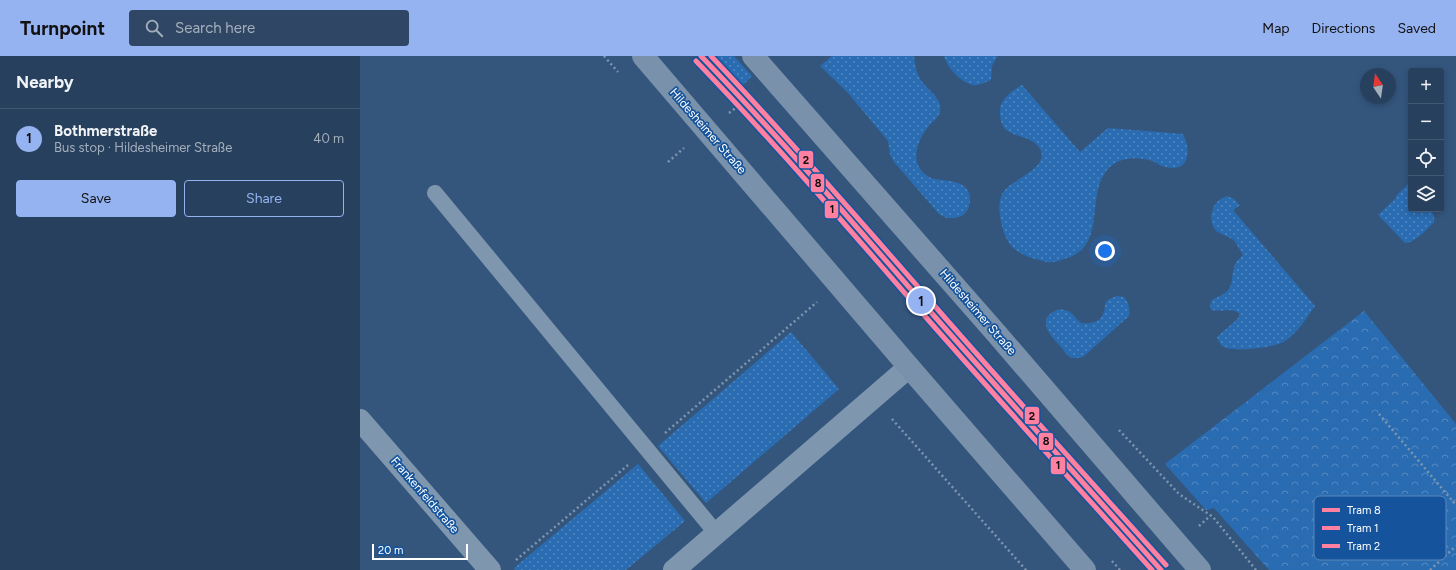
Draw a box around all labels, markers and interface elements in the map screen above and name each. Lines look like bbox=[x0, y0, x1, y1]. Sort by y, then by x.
search box bbox=[129, 10, 409, 46]
text: Turnpoint bbox=[20, 17, 105, 40]
icon: search bbox=[143, 17, 165, 39]
text: Search here bbox=[175, 19, 255, 37]
text: Map bbox=[1262, 20, 1290, 37]
text: Directions bbox=[1312, 20, 1375, 37]
text: Saved bbox=[1397, 20, 1436, 37]
north arrow bbox=[1360, 68, 1396, 104]
map controls bbox=[1408, 68, 1444, 212]
button: + bbox=[1408, 68, 1444, 104]
text: Nearby bbox=[16, 72, 74, 92]
street label: Hildesheimer Straße bbox=[667, 85, 749, 177]
button: − bbox=[1408, 104, 1444, 140]
text: Bothmerstraße bbox=[54, 122, 157, 140]
text: 1 bbox=[26, 131, 32, 146]
text: 40 m bbox=[313, 131, 344, 146]
text: Bus stop · Hildesheimer Straße bbox=[54, 140, 232, 155]
button: locate bbox=[1408, 140, 1444, 176]
line badge: 2 bbox=[798, 150, 814, 169]
text: 2 bbox=[803, 154, 809, 167]
line badge: 8 bbox=[810, 173, 825, 193]
button: layers bbox=[1408, 176, 1444, 212]
text: 8 bbox=[815, 177, 822, 190]
button: Save bbox=[16, 180, 176, 217]
button: Share bbox=[184, 180, 344, 217]
line badge: 1 bbox=[824, 200, 839, 219]
text: 1 bbox=[830, 203, 834, 216]
your location bbox=[1095, 241, 1115, 261]
street label: Hildesheimer Straße bbox=[937, 266, 1019, 358]
pin: 1 bbox=[908, 286, 934, 316]
line badge: 2 bbox=[1024, 406, 1040, 425]
text: 2 bbox=[1029, 410, 1035, 423]
line badge: 8 bbox=[1038, 432, 1054, 451]
text: 8 bbox=[1043, 435, 1050, 448]
street label: Frankenfeldstraße bbox=[388, 454, 462, 536]
line badge: 1 bbox=[1050, 456, 1066, 475]
text: 1 bbox=[1056, 459, 1060, 472]
legend bbox=[1314, 496, 1446, 560]
text: Tram 8 bbox=[1347, 504, 1381, 517]
text: Tram 1 bbox=[1347, 522, 1379, 535]
text: Tram 2 bbox=[1347, 540, 1380, 553]
scale bar bbox=[372, 542, 468, 561]
text: 20 m bbox=[378, 544, 403, 557]

